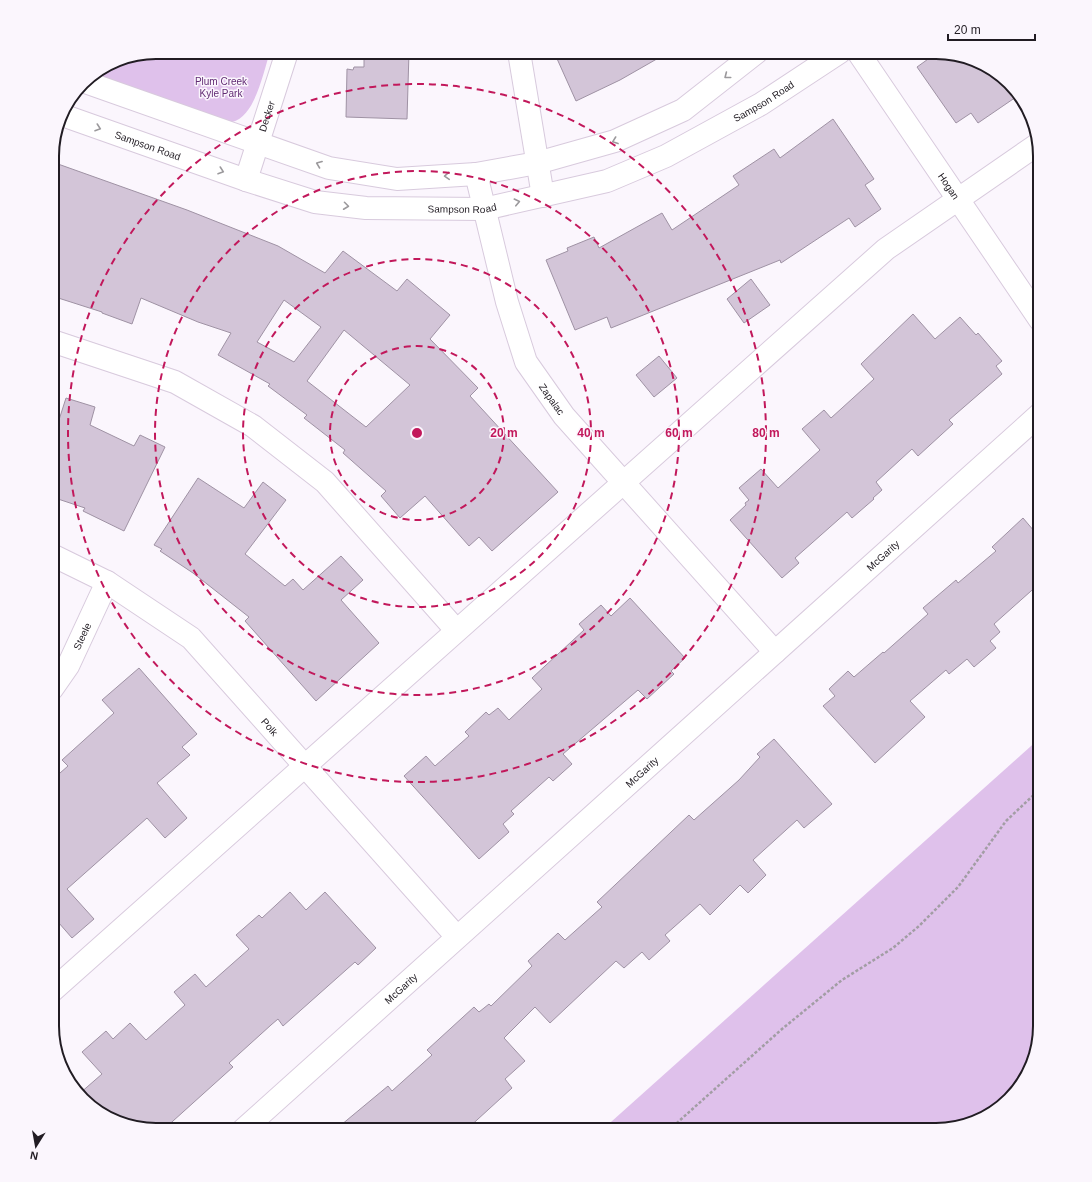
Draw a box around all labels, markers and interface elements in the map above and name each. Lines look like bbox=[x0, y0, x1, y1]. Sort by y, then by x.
scale bar bbox=[948, 16, 1035, 42]
text: 20 m bbox=[954, 23, 981, 37]
one-way arrow bbox=[724, 71, 731, 78]
park label: Plum Creek Kyle Park bbox=[195, 76, 248, 99]
street label: Sampson Road bbox=[731, 79, 796, 124]
street label: Decker bbox=[257, 99, 277, 133]
one-way arrow bbox=[95, 123, 102, 132]
street label: Sampson Road bbox=[113, 129, 182, 162]
one-way arrow bbox=[612, 136, 619, 144]
one-way arrow bbox=[315, 161, 322, 169]
one-way arrow bbox=[217, 166, 224, 175]
one-way arrow bbox=[444, 171, 450, 180]
street label: Hogan bbox=[936, 171, 961, 202]
one-way arrow bbox=[514, 198, 520, 206]
one-way arrow bbox=[343, 201, 349, 210]
street label: Sampson Road bbox=[428, 201, 498, 215]
street label: Zapalac bbox=[537, 382, 566, 417]
centre of rings bbox=[410, 426, 424, 440]
text: 20 m bbox=[490, 426, 518, 440]
text: 40 m bbox=[577, 426, 605, 440]
text: 60 m bbox=[665, 426, 693, 440]
text: 80 m bbox=[752, 426, 780, 440]
street label: McGarity bbox=[865, 538, 902, 573]
street label: Steele bbox=[71, 621, 93, 651]
street label: Polk bbox=[259, 716, 281, 739]
street label: McGarity bbox=[623, 755, 661, 790]
street label: McGarity bbox=[382, 971, 420, 1006]
north arrow bbox=[16, 1126, 56, 1166]
text: N bbox=[29, 1149, 39, 1162]

